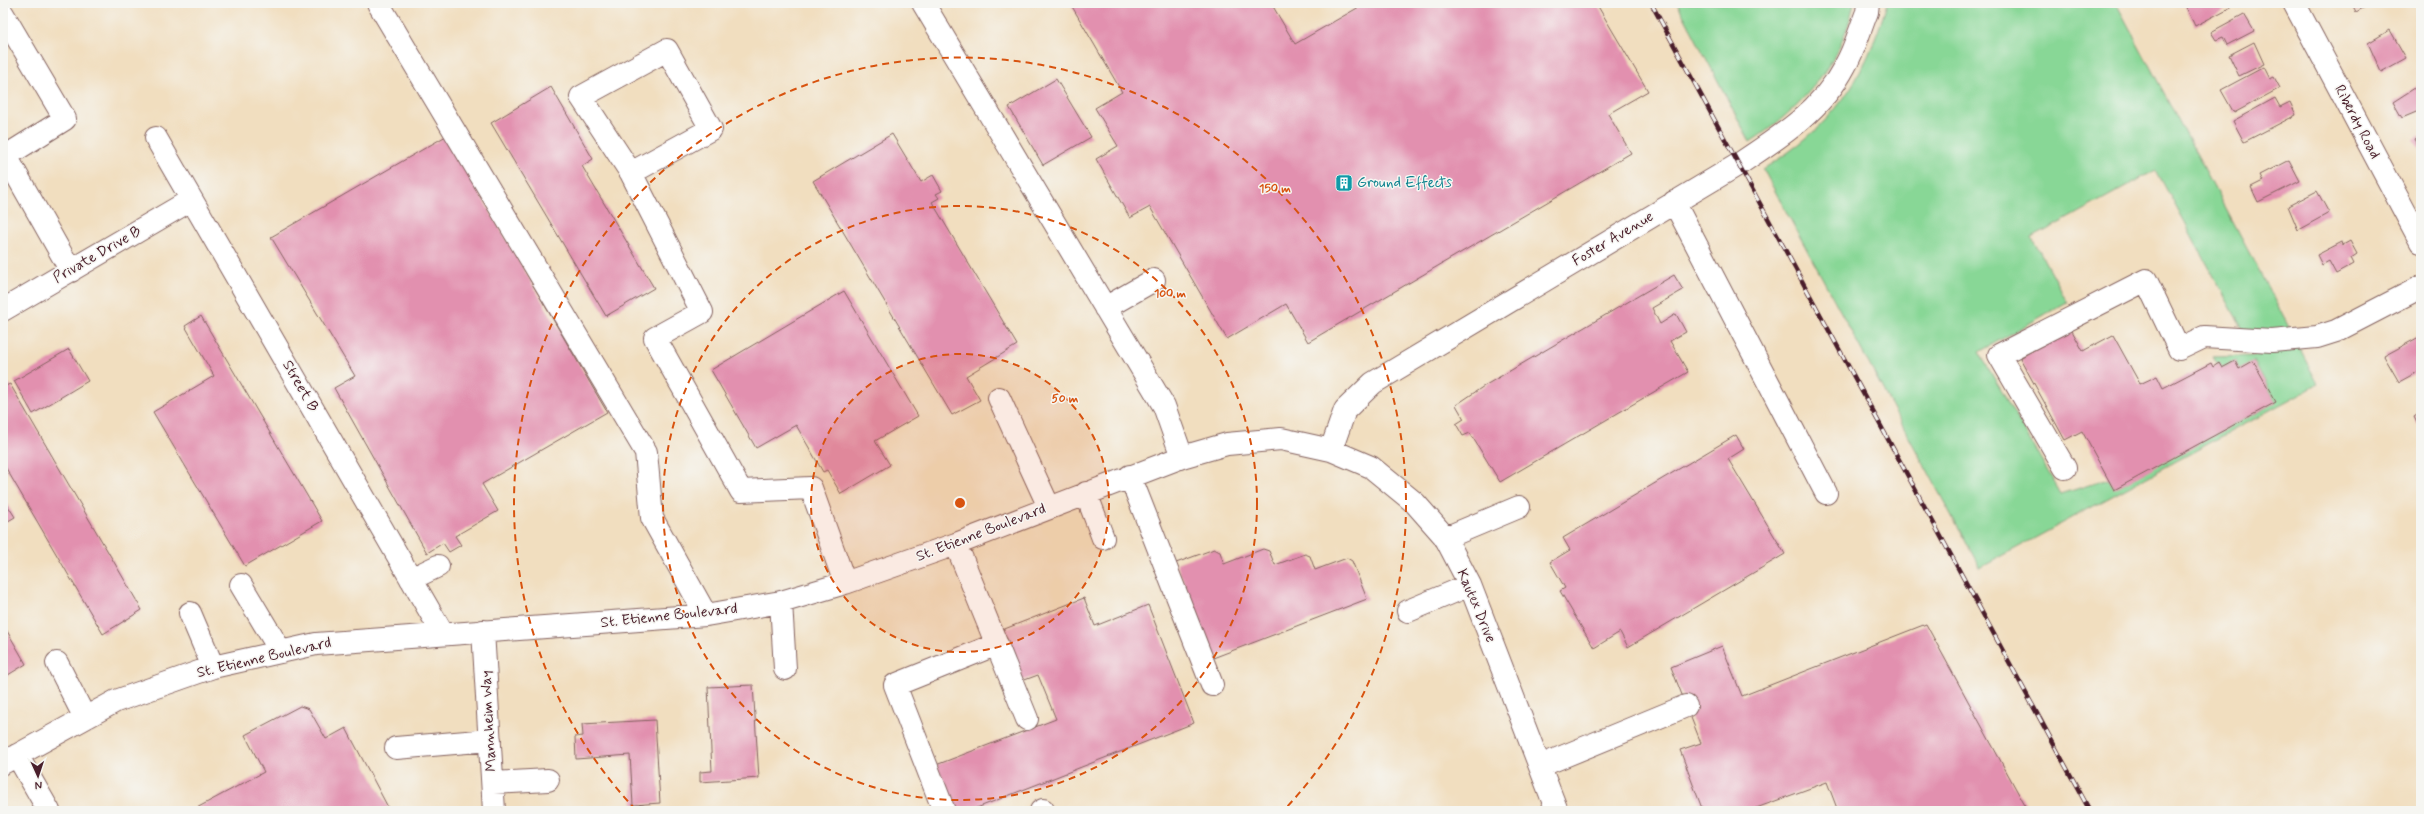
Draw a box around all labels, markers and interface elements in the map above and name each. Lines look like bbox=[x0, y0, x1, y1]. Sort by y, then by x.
street label: Riberdy Road bbox=[2329, 81, 2385, 163]
building icon: Ground Effects bbox=[1334, 173, 1354, 193]
place label: Ground Effects bbox=[1357, 173, 1452, 193]
text: 150 m bbox=[1259, 181, 1291, 197]
street label: Foster Avenue bbox=[1569, 207, 1658, 271]
street label: Private Drive B bbox=[49, 222, 145, 288]
text: 100 m bbox=[1154, 286, 1187, 302]
street label: Street B bbox=[277, 357, 323, 415]
text: 50 m bbox=[1052, 391, 1079, 407]
centre of rings bbox=[953, 496, 967, 510]
street label: St. Etienne Boulevard bbox=[913, 499, 1049, 567]
street label: Kautex Drive bbox=[1452, 566, 1501, 646]
street label: St. Etienne Boulevard bbox=[600, 599, 738, 633]
street label: St. Etienne Boulevard bbox=[195, 633, 333, 683]
street label: Mannheim Way bbox=[476, 670, 502, 772]
north arrow bbox=[18, 756, 58, 796]
text: N bbox=[34, 778, 42, 792]

